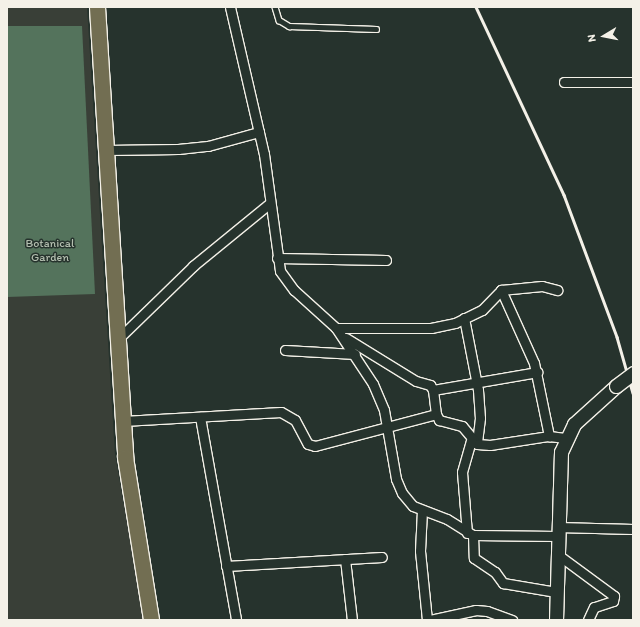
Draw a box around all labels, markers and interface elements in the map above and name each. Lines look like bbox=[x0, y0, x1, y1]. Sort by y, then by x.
north arrow bbox=[584, 16, 624, 56]
text: N bbox=[585, 33, 599, 43]
park label: Botanical Garden bbox=[26, 237, 74, 265]

